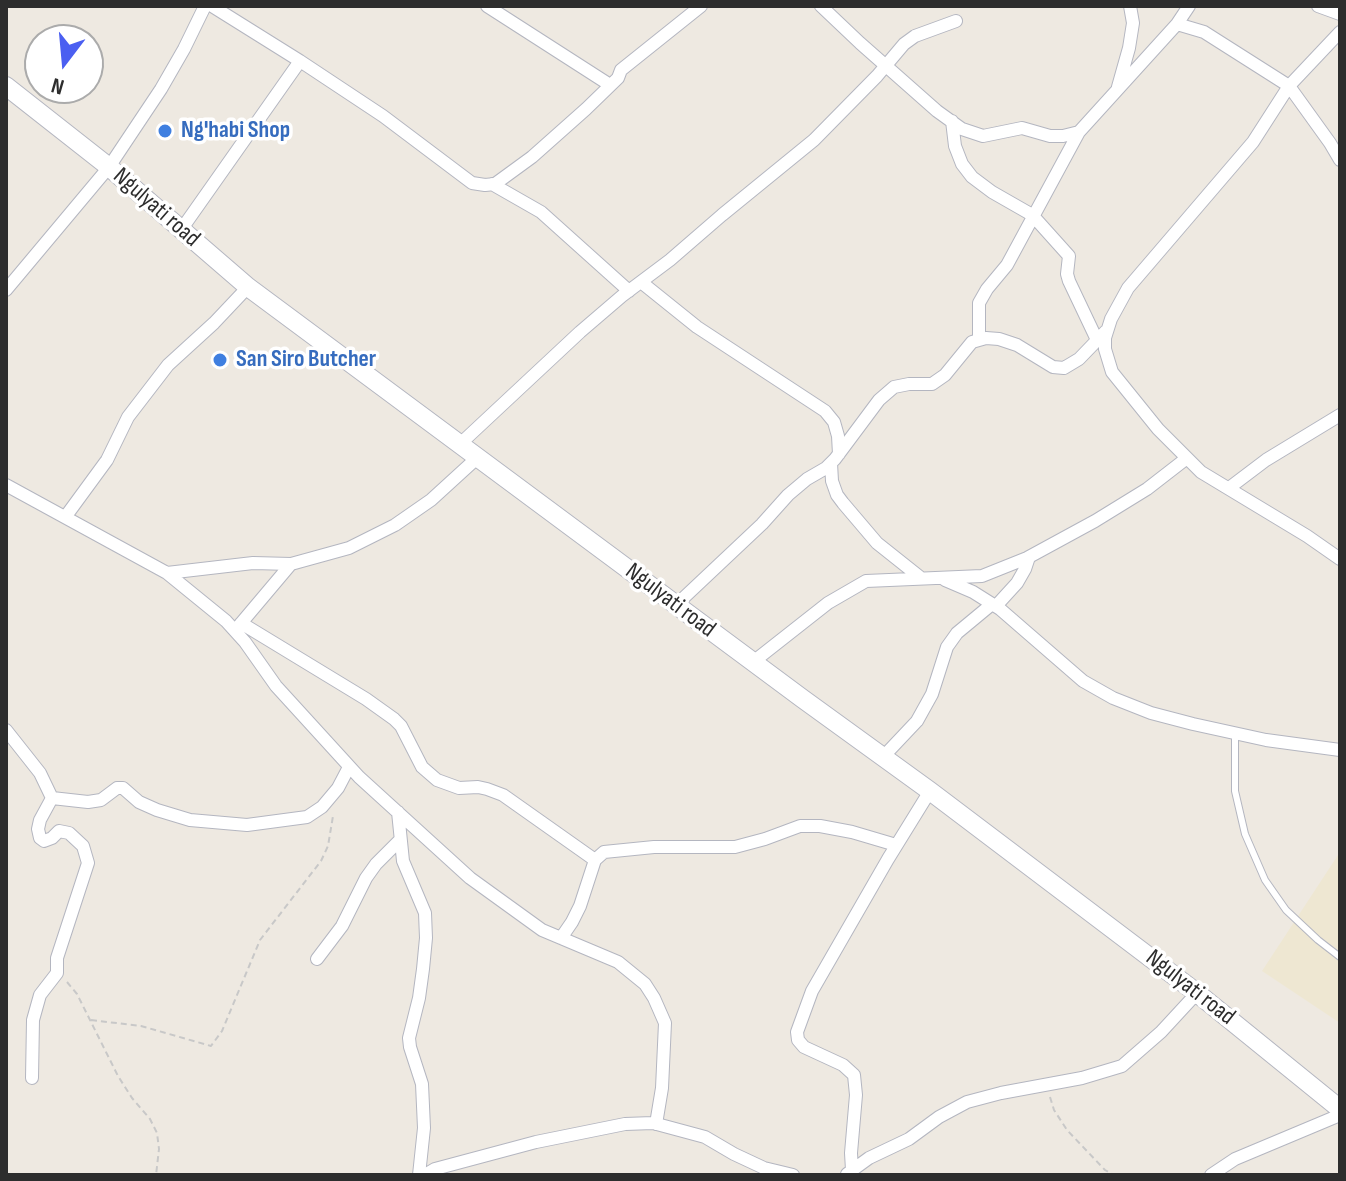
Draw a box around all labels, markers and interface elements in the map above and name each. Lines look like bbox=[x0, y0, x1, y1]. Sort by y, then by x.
north arrow bbox=[24, 24, 104, 104]
text: N bbox=[48, 71, 67, 100]
place label: Ng'habi Shop bbox=[181, 117, 290, 145]
marker: Ng'habi Shop bbox=[156, 122, 174, 140]
street label: Ngulyati road bbox=[107, 162, 205, 254]
place label: San Siro Butcher bbox=[236, 346, 376, 374]
marker: San Siro Butcher bbox=[211, 351, 229, 369]
street label: Ngulyati road bbox=[619, 558, 721, 644]
street label: Ngulyati road bbox=[1139, 944, 1241, 1032]

